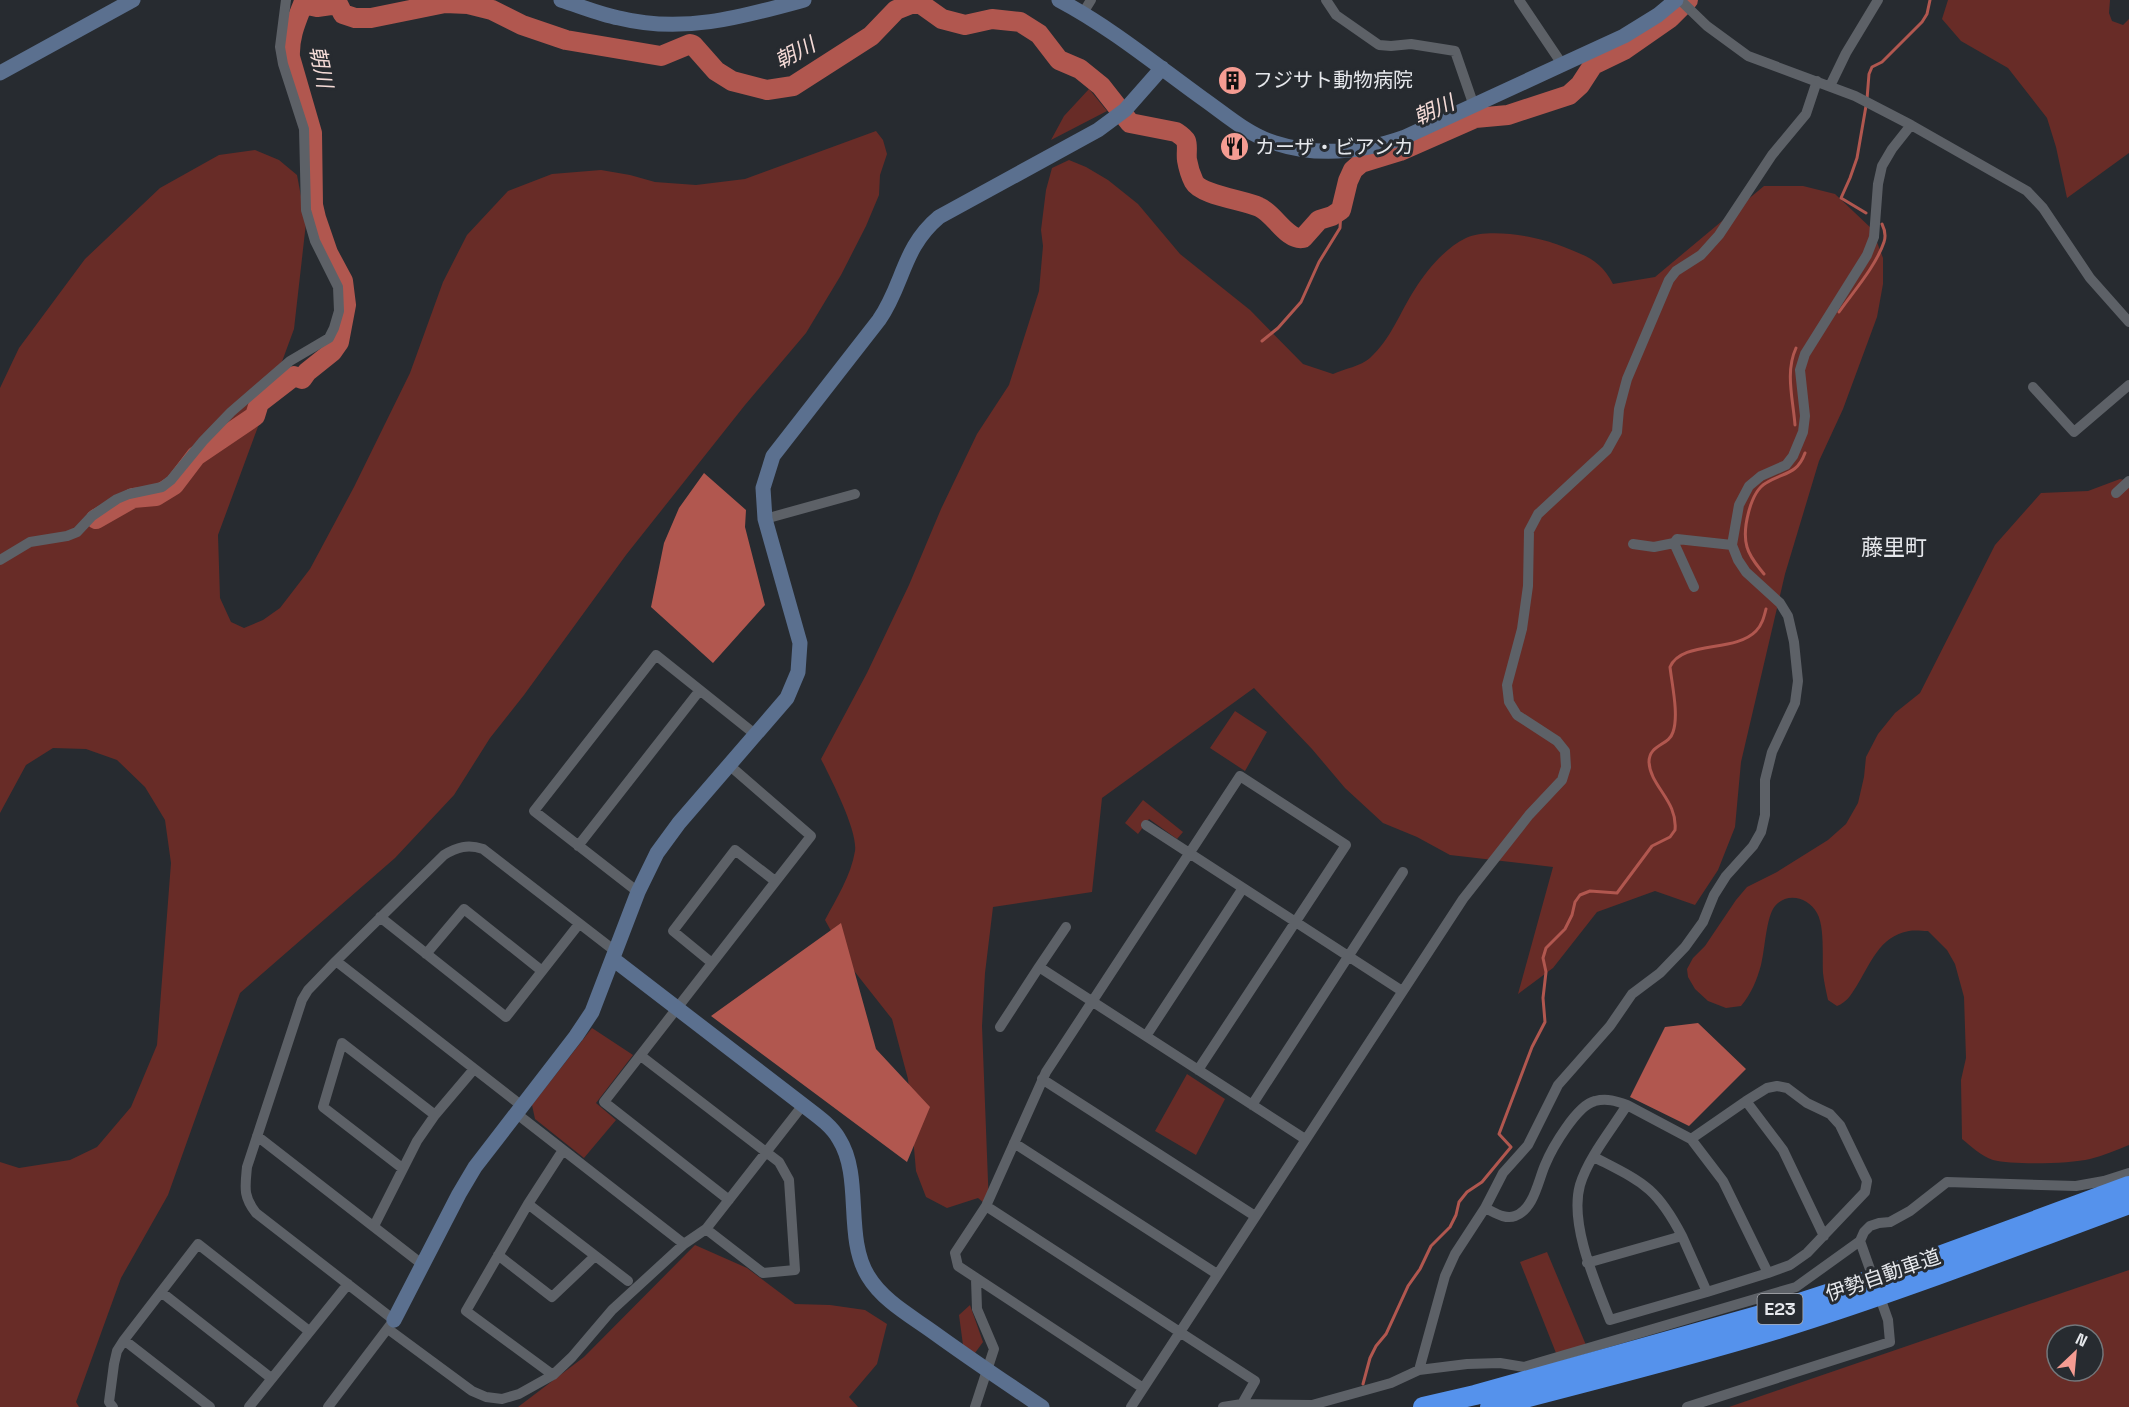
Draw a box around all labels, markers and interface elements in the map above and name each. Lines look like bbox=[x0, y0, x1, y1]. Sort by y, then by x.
water label: 朝川 bbox=[770, 30, 821, 74]
water label: 朝川 bbox=[304, 44, 339, 92]
building icon: フジサト動物病院 bbox=[1216, 64, 1248, 96]
place label: フジサト動物病院 bbox=[1253, 67, 1413, 93]
water label: 朝川 bbox=[1409, 88, 1460, 130]
restaurant icon: カーザ・ビアンカ bbox=[1218, 131, 1250, 163]
place label: カーザ・ビアンカ bbox=[1255, 134, 1414, 160]
district label: 藤里町 bbox=[1861, 533, 1927, 561]
street label: 伊勢自動車道 bbox=[1822, 1243, 1944, 1307]
road number: E23 bbox=[1758, 1294, 1802, 1324]
north arrow bbox=[2045, 1323, 2105, 1383]
text: N bbox=[2072, 1328, 2091, 1352]

